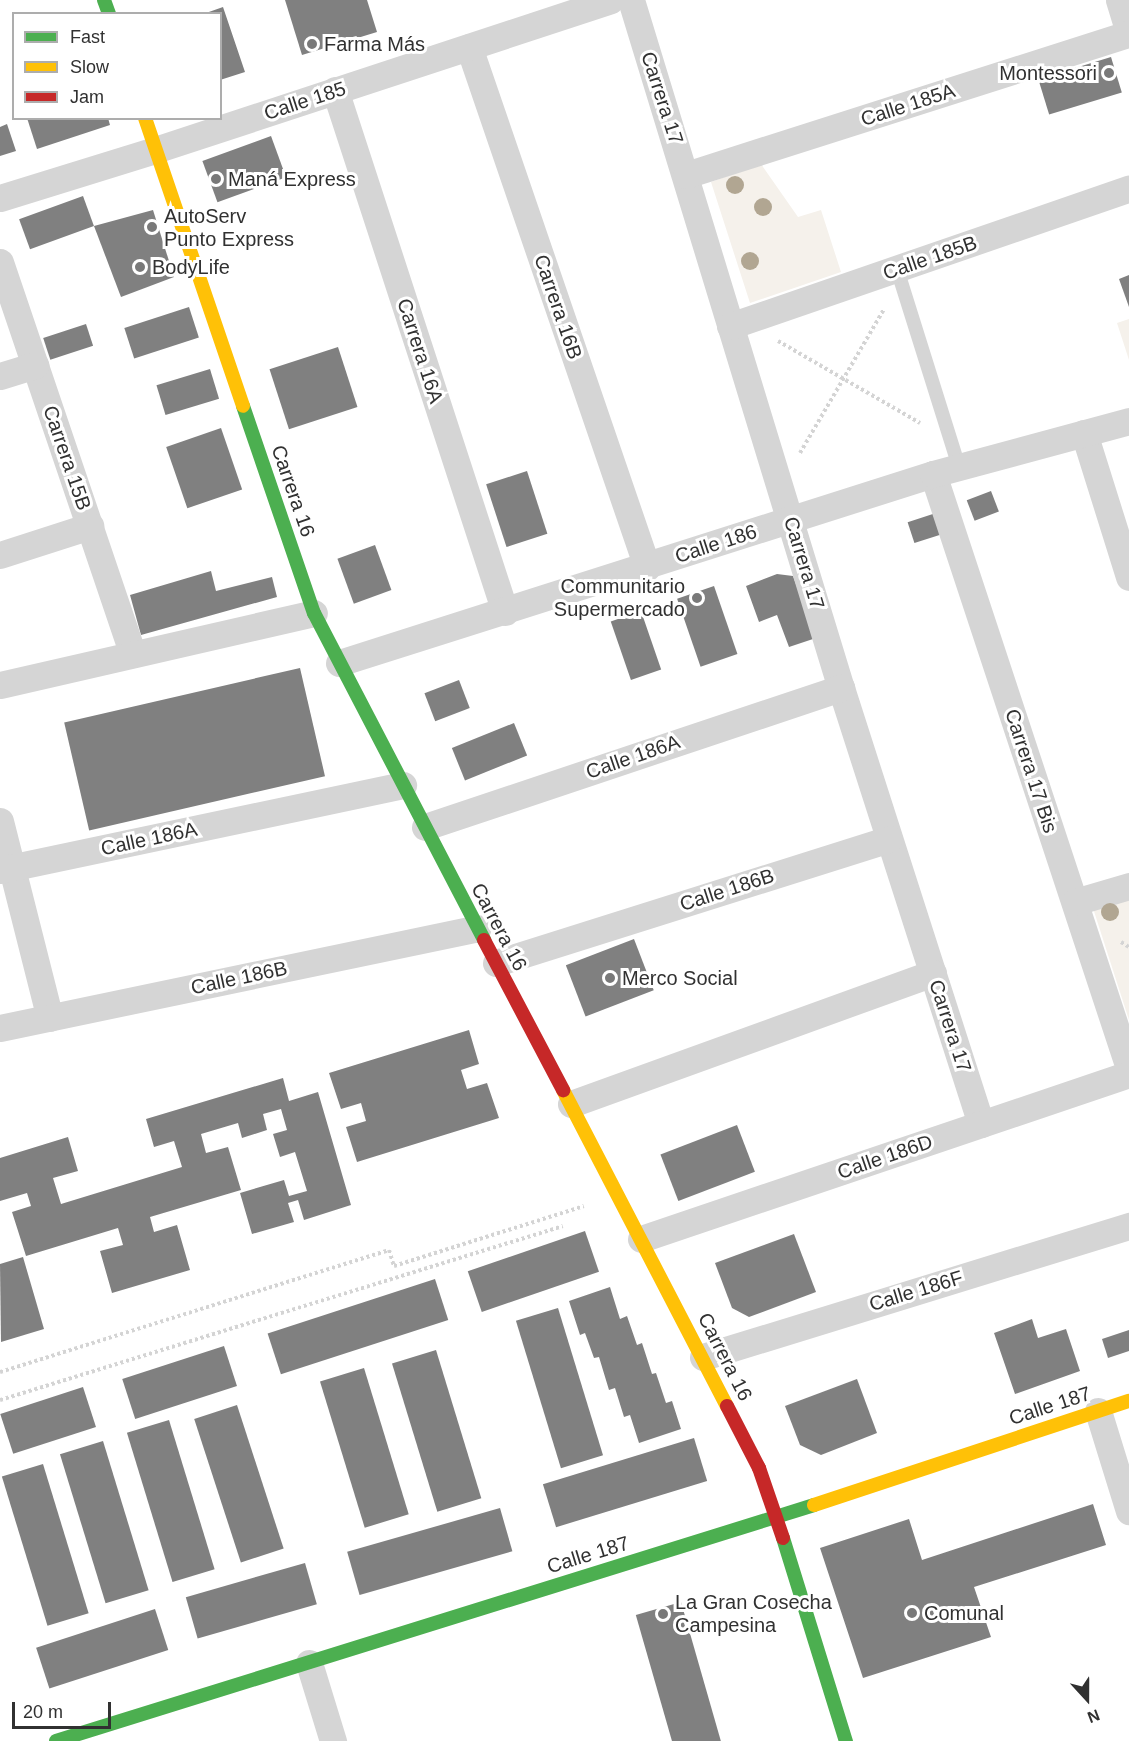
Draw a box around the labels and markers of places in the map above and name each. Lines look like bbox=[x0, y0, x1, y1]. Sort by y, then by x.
place label: Farma Más bbox=[324, 32, 425, 56]
marker: Farma Más bbox=[305, 37, 319, 51]
place label: Montessori bbox=[999, 61, 1097, 85]
marker: Montessori bbox=[1102, 66, 1116, 80]
place label: Maná Express bbox=[228, 167, 356, 191]
marker: Maná Express bbox=[209, 172, 223, 186]
place label: AutoServ Punto Express bbox=[164, 204, 294, 251]
marker: AutoServ Punto Express bbox=[145, 220, 159, 234]
place label: BodyLife bbox=[152, 255, 230, 279]
marker: BodyLife bbox=[133, 260, 147, 274]
place label: Communitario Supermercado bbox=[554, 574, 685, 621]
marker: Communitario Supermercado bbox=[690, 591, 704, 605]
place label: Merco Social bbox=[622, 966, 738, 990]
marker: Merco Social bbox=[603, 971, 617, 985]
place label: La Gran Cosecha Campesina bbox=[675, 1590, 832, 1637]
place label: Comunal bbox=[924, 1601, 1004, 1625]
marker: Comunal bbox=[905, 1606, 919, 1620]
marker: La Gran Cosecha Campesina bbox=[656, 1607, 670, 1621]

